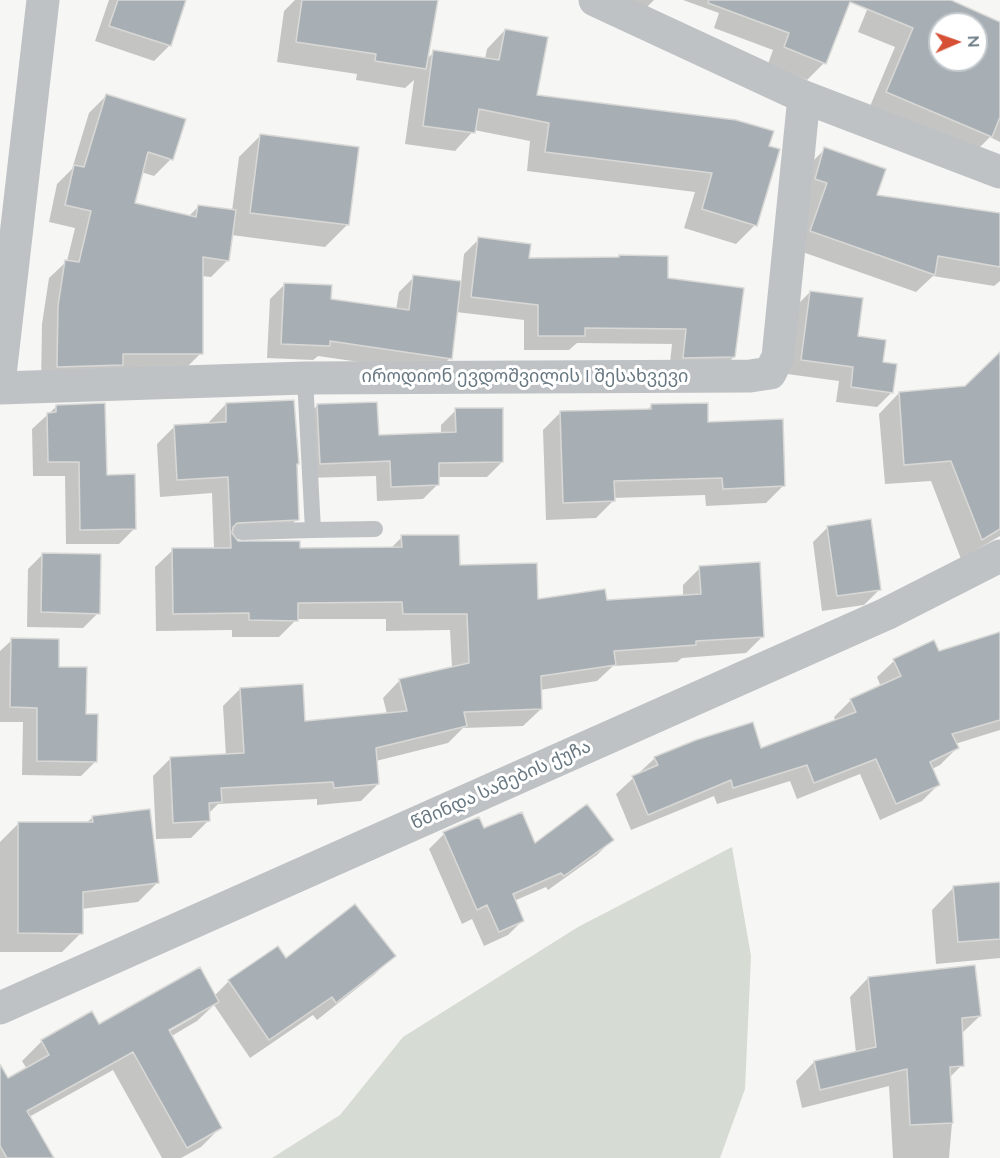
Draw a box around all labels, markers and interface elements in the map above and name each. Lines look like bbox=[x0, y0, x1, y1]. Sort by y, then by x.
north arrow bbox=[928, 12, 988, 72]
text: N bbox=[964, 35, 984, 48]
street label: იროდიონ ევდოშვილის I შესახვევი bbox=[362, 366, 688, 388]
street label: წმინდა სამების ქუჩა bbox=[408, 736, 594, 834]

